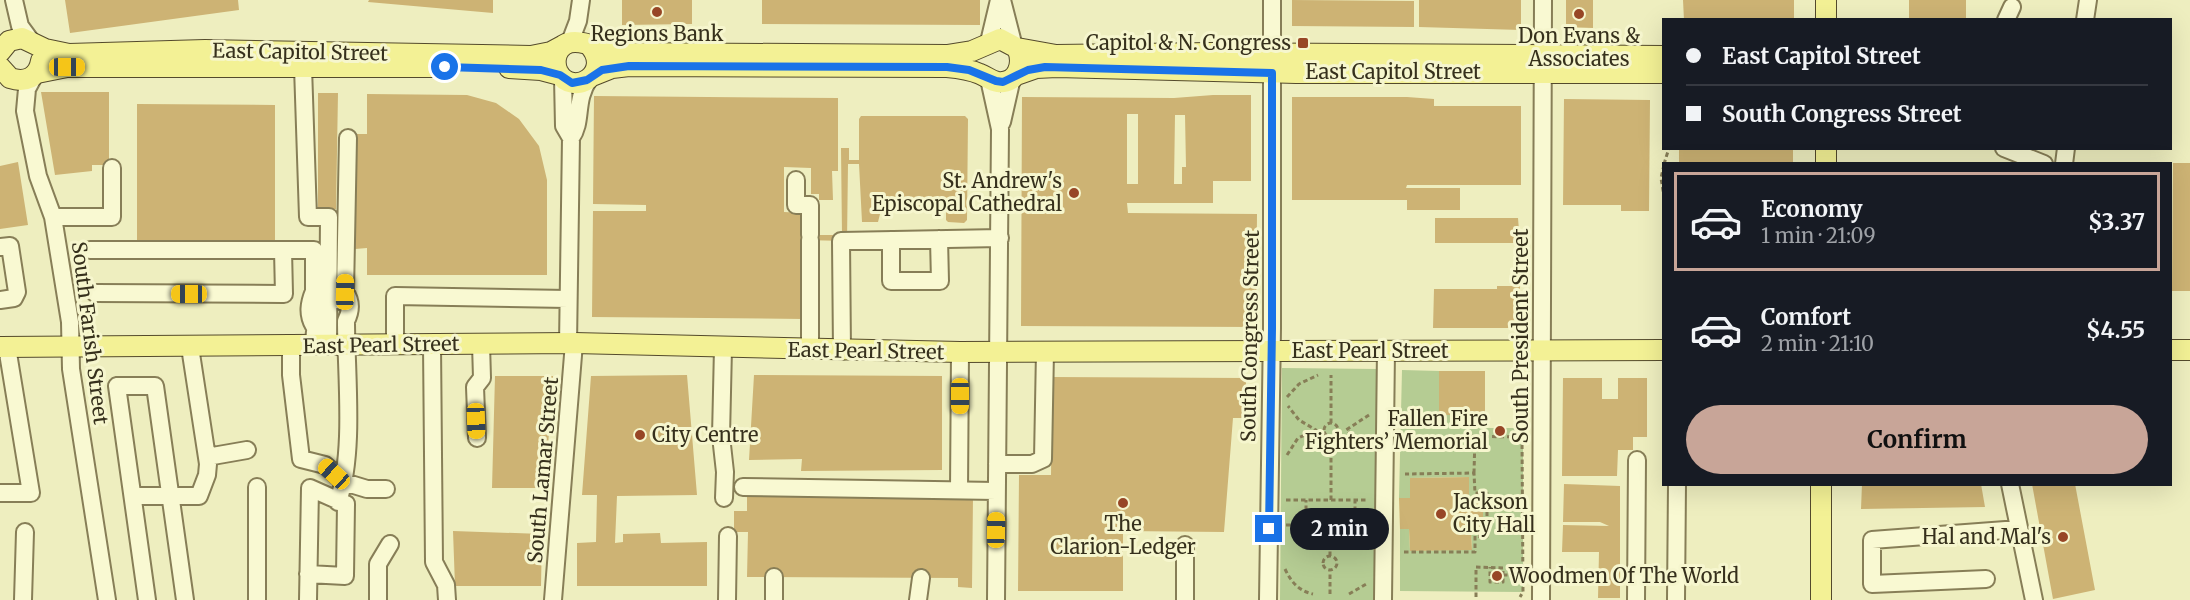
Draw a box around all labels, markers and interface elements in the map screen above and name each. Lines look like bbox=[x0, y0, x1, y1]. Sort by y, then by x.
marker: Regions Bank bbox=[650, 5, 664, 19]
marker: Don Evans & Associates bbox=[1572, 7, 1586, 21]
place label: Regions Bank bbox=[591, 21, 724, 46]
place label: Don Evans & Associates bbox=[1518, 23, 1640, 71]
place label: Capitol & N. Congress bbox=[1086, 30, 1291, 55]
marker: Capitol & N. Congress bbox=[1296, 36, 1310, 50]
street label: East Capitol Street bbox=[212, 37, 388, 66]
text: East Capitol Street bbox=[1722, 42, 1921, 70]
route start bbox=[431, 53, 458, 80]
car bbox=[49, 58, 85, 76]
street label: East Capitol Street bbox=[1305, 59, 1481, 84]
text: South Congress Street bbox=[1722, 100, 1962, 128]
place label: St. Andrew's Episcopal Cathedral bbox=[872, 168, 1062, 216]
marker: St. Andrew's Episcopal Cathedral bbox=[1067, 186, 1081, 200]
icon: car bbox=[1689, 195, 1743, 249]
text: Economy bbox=[1761, 195, 1862, 223]
text: $3.37 bbox=[2088, 208, 2145, 236]
text: 1 min · 21:09 bbox=[1761, 223, 1876, 248]
street label: South President Street bbox=[1508, 228, 1533, 443]
street label: South Congress Street bbox=[1235, 229, 1264, 442]
street label: South Farish Street bbox=[67, 240, 114, 426]
car bbox=[336, 274, 354, 310]
car bbox=[171, 285, 207, 303]
icon: car bbox=[1689, 303, 1743, 357]
text: Comfort bbox=[1761, 303, 1851, 331]
text: $4.55 bbox=[2086, 316, 2145, 344]
street label: East Pearl Street bbox=[302, 331, 460, 358]
text: 2 min · 21:10 bbox=[1761, 331, 1874, 356]
street label: East Pearl Street bbox=[787, 337, 945, 364]
street label: East Pearl Street bbox=[1292, 338, 1449, 363]
street label: South Lamar Street bbox=[522, 376, 563, 564]
car bbox=[951, 378, 969, 414]
car bbox=[466, 403, 486, 439]
button: Confirm bbox=[1686, 405, 2148, 474]
place label: Fallen Fire Fighters’ Memorial bbox=[1305, 406, 1488, 454]
place label: City Centre bbox=[652, 422, 758, 447]
marker: Fallen Fire Fighters’ Memorial bbox=[1493, 424, 1507, 438]
marker: City Centre bbox=[633, 428, 647, 442]
car bbox=[315, 455, 353, 493]
place label: Jackson City Hall bbox=[1452, 489, 1535, 537]
marker: The Clarion-Ledger bbox=[1116, 496, 1130, 510]
marker: Jackson City Hall bbox=[1434, 507, 1448, 521]
callout: 2 min bbox=[1290, 508, 1389, 550]
place label: The Clarion-Ledger bbox=[1050, 511, 1196, 559]
car bbox=[987, 512, 1005, 548]
route end bbox=[1255, 515, 1282, 542]
text: 2 min bbox=[1311, 516, 1368, 541]
place label: Hal and Mal's bbox=[1922, 524, 2051, 549]
marker: Hal and Mal's bbox=[2056, 530, 2070, 544]
place label: Woodmen Of The World bbox=[1508, 563, 1739, 588]
marker: Woodmen Of The World bbox=[1490, 569, 1504, 583]

